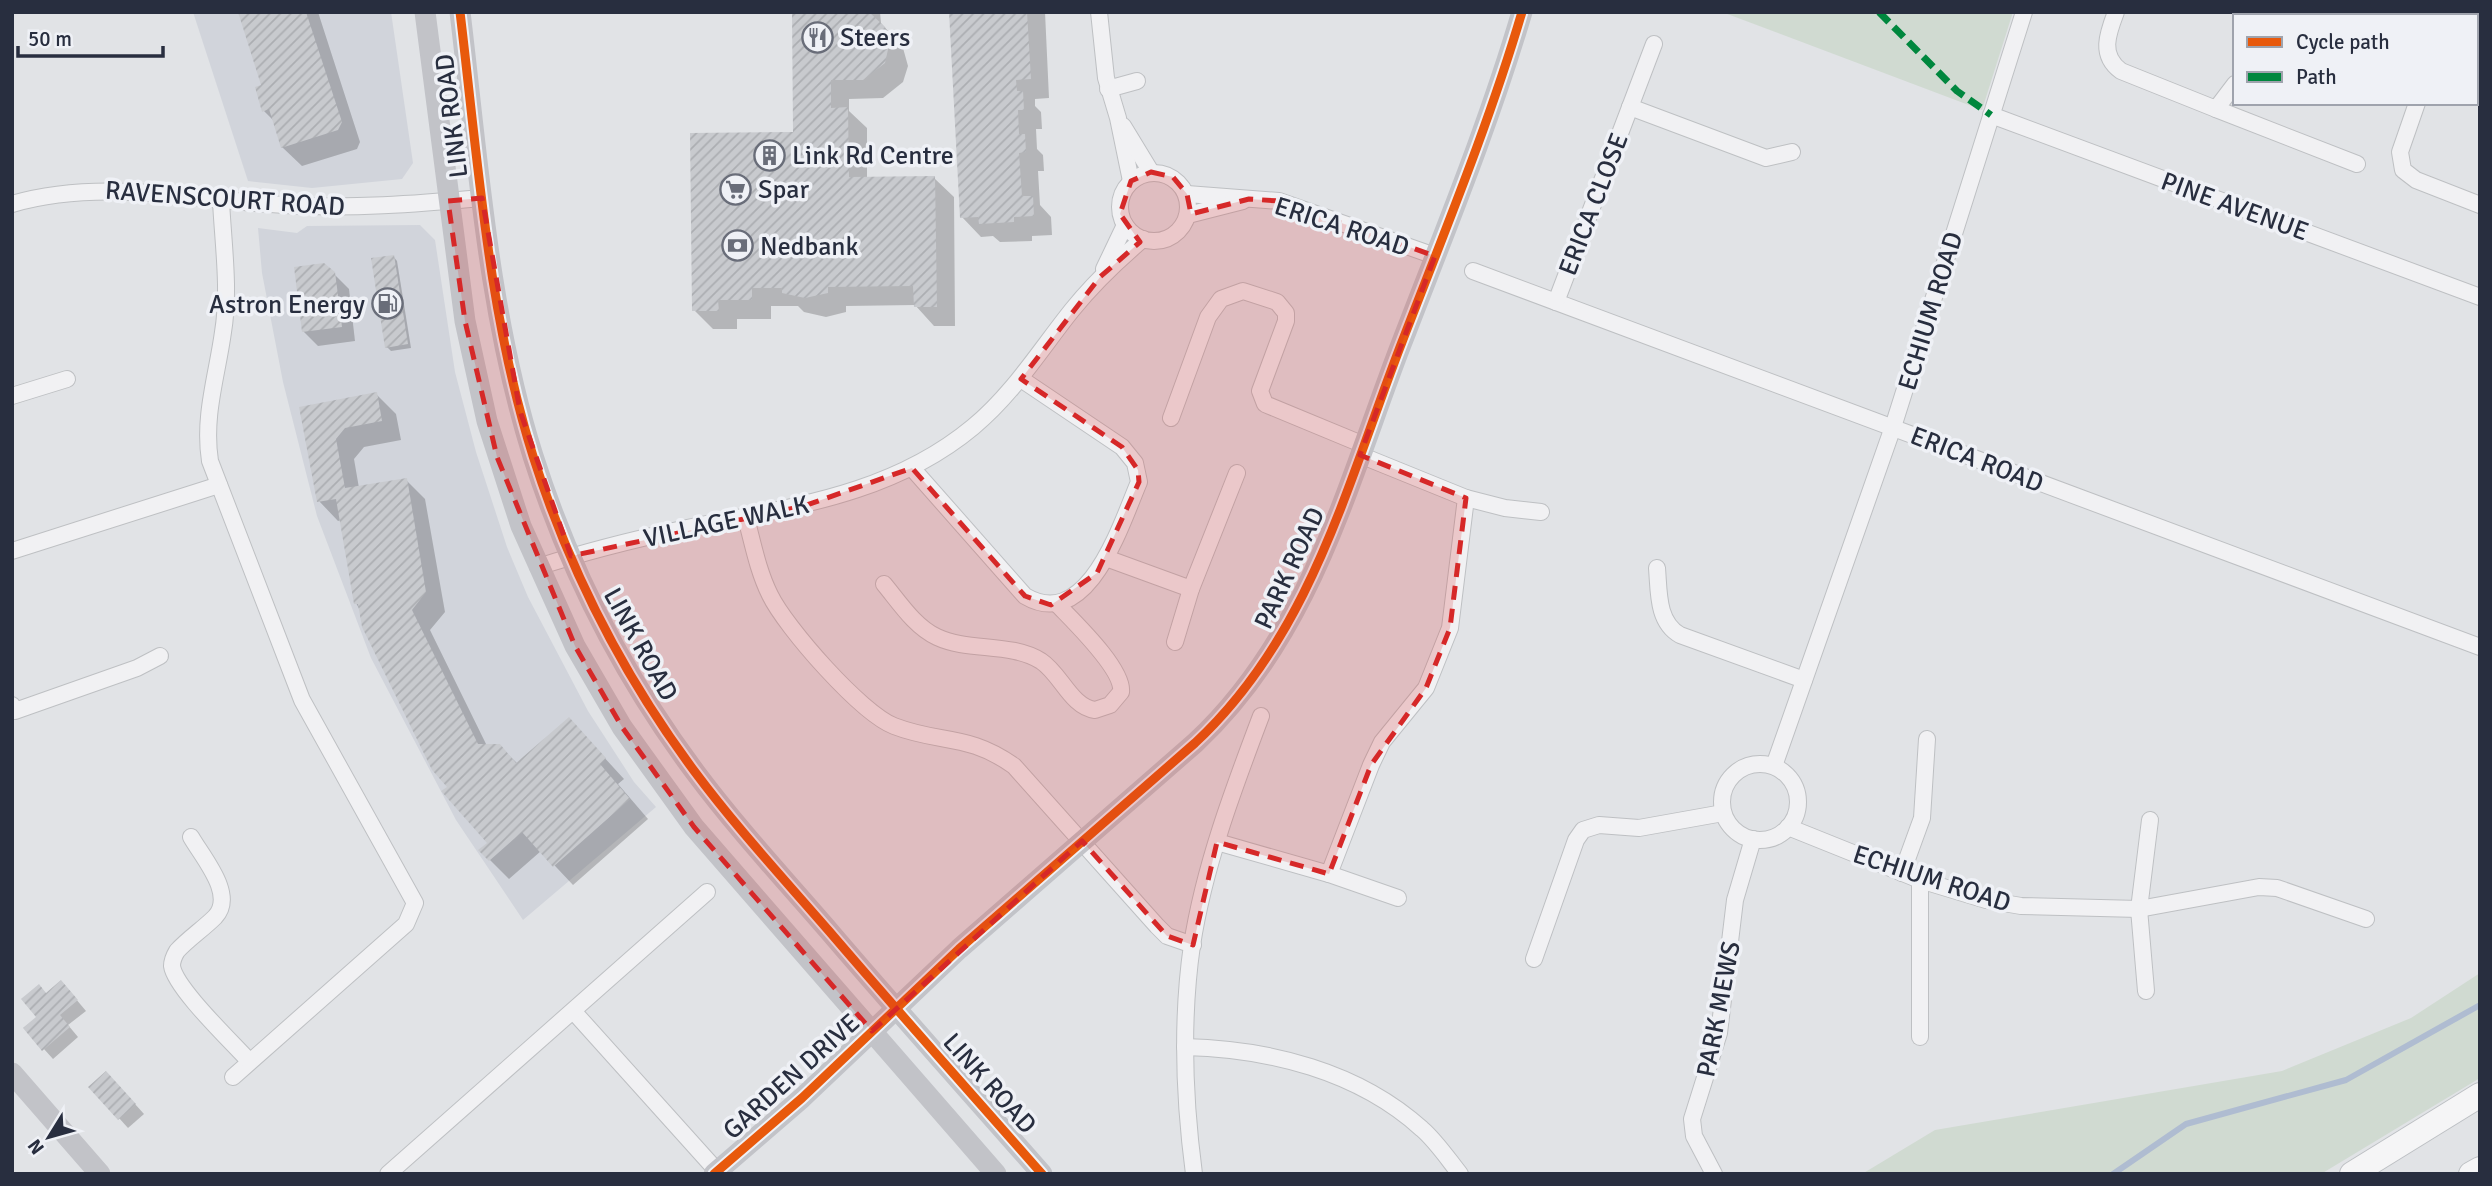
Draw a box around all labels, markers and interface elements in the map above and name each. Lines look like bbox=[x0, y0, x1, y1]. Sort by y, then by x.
scale bar bbox=[18, 14, 163, 58]
legend bbox=[2233, 14, 2478, 105]
restaurant icon: Steers bbox=[800, 20, 834, 54]
place label: Steers bbox=[840, 22, 910, 54]
text: 50 m bbox=[28, 26, 72, 52]
text: Cycle path bbox=[2296, 29, 2390, 55]
street label: LINK ROAD bbox=[429, 52, 475, 180]
text: Path bbox=[2296, 64, 2337, 90]
street label: ERICA CLOSE bbox=[1552, 129, 1636, 280]
building icon: Link Rd Centre bbox=[752, 138, 786, 172]
place label: Link Rd Centre bbox=[792, 140, 954, 172]
street label: PINE AVENUE bbox=[2157, 165, 2313, 248]
supermarket icon: Spar bbox=[718, 172, 752, 206]
place label: Spar bbox=[758, 174, 809, 206]
street label: RAVENSCOURT ROAD bbox=[104, 175, 346, 223]
street label: ERICA ROAD bbox=[1270, 190, 1413, 264]
street label: ECHIUM ROAD bbox=[1892, 228, 1970, 394]
bank icon: Nedbank bbox=[720, 229, 754, 263]
place label: Nedbank bbox=[760, 231, 859, 263]
fuel station icon: Astron Energy bbox=[371, 287, 405, 321]
place label: Astron Energy bbox=[209, 289, 365, 321]
street label: ERICA ROAD bbox=[1906, 420, 2048, 500]
street label: VILLAGE WALK bbox=[641, 489, 812, 555]
street label: PARK ROAD bbox=[1248, 502, 1332, 634]
street label: LINK ROAD bbox=[596, 582, 684, 707]
street label: ECHIUM ROAD bbox=[1849, 838, 2015, 920]
street label: PARK MEWS bbox=[1690, 939, 1748, 1080]
street label: GARDEN DRIVE bbox=[717, 1007, 867, 1146]
street label: LINK ROAD bbox=[936, 1027, 1043, 1141]
north arrow bbox=[14, 1102, 84, 1172]
text: N bbox=[23, 1134, 50, 1159]

